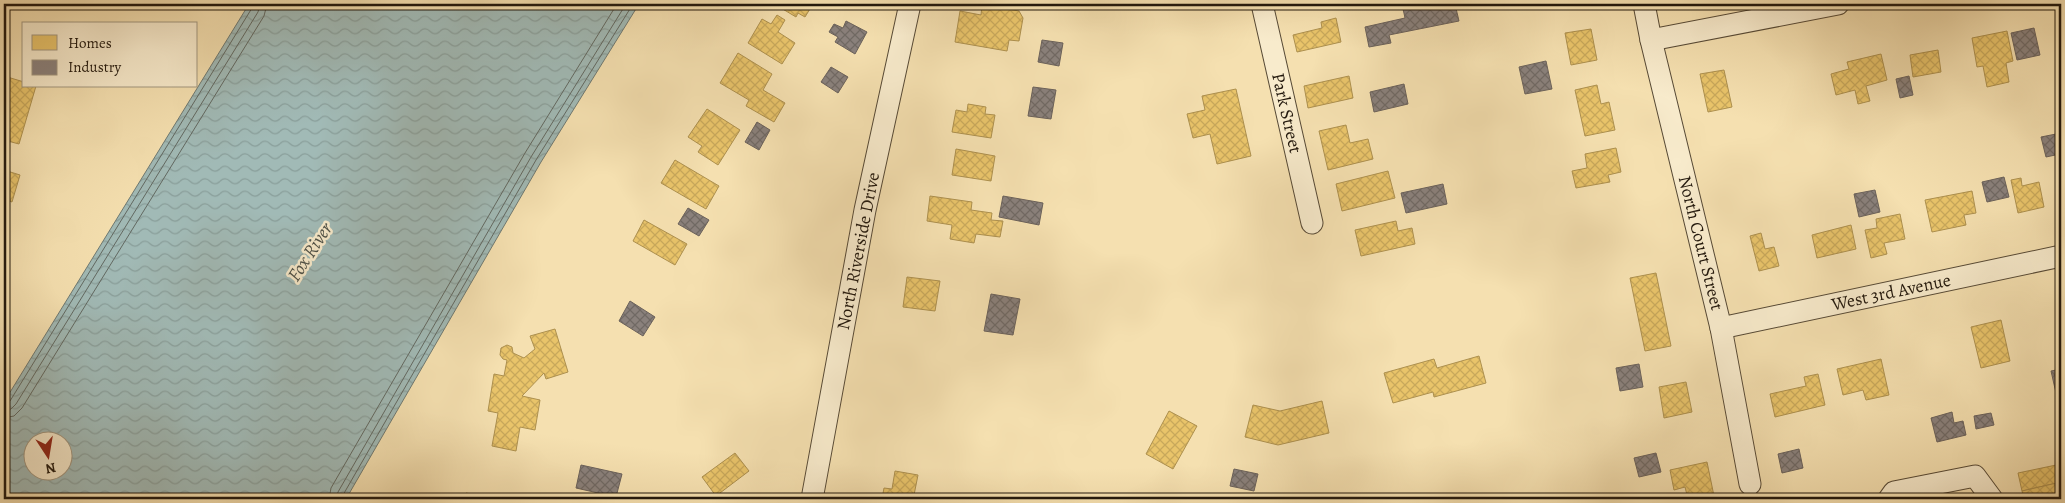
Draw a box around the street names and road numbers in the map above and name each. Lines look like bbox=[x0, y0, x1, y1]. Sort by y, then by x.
street label: Park Street bbox=[1266, 71, 1308, 156]
street label: North Riverside Drive bbox=[831, 170, 885, 332]
street label: North Court Street bbox=[1673, 173, 1729, 313]
street label: West 3rd Avenue bbox=[1828, 268, 1953, 317]

